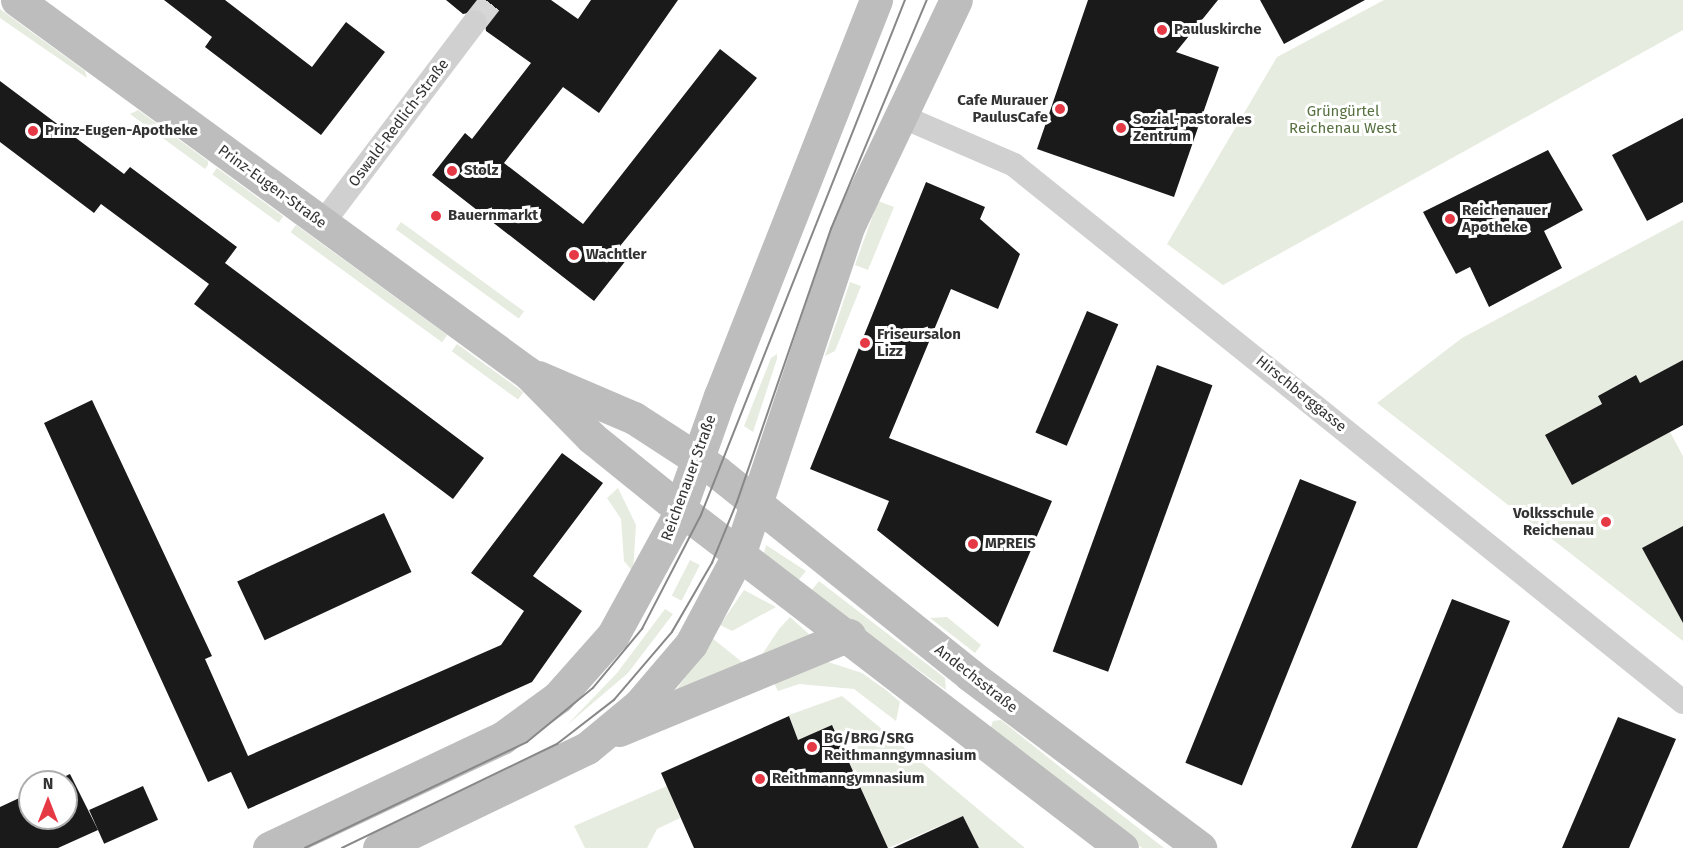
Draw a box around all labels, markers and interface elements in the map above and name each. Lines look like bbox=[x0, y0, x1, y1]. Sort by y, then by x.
place label: Pauluskirche bbox=[1174, 21, 1261, 39]
marker: Pauluskirche bbox=[1155, 23, 1169, 37]
street label: Oswald-Redlich-Straße bbox=[345, 56, 453, 190]
place label: Cafe Murauer PaulusCafe bbox=[957, 91, 1048, 126]
marker: Cafe Murauer PaulusCafe bbox=[1053, 102, 1067, 116]
park label: Grüngürtel Reichenau West bbox=[1289, 102, 1397, 137]
place label: Sozial-pastorales Zentrum bbox=[1133, 110, 1252, 145]
marker: Sozial-pastorales Zentrum bbox=[1114, 121, 1128, 135]
place label: Prinz-Eugen-Apotheke bbox=[45, 122, 198, 140]
marker: Prinz-Eugen-Apotheke bbox=[26, 124, 40, 138]
street label: Prinz-Eugen-Straße bbox=[214, 142, 330, 232]
place label: Stolz bbox=[464, 162, 498, 180]
marker: Stolz bbox=[445, 164, 459, 178]
place label: Reichenauer Apotheke bbox=[1462, 201, 1547, 236]
place label: Bauernmarkt bbox=[448, 207, 538, 225]
marker: Bauernmarkt bbox=[429, 209, 443, 223]
marker: Reichenauer Apotheke bbox=[1443, 212, 1457, 226]
place label: Wachtler bbox=[586, 246, 647, 264]
marker: Wachtler bbox=[567, 248, 581, 262]
place label: Friseursalon Lizz bbox=[877, 325, 961, 360]
marker: Friseursalon Lizz bbox=[858, 336, 872, 350]
street label: Hirschberggasse bbox=[1252, 352, 1350, 436]
street label: Reichenauer Straße bbox=[658, 412, 720, 544]
place label: Volksschule Reichenau bbox=[1513, 504, 1594, 539]
marker: Volksschule Reichenau bbox=[1599, 515, 1613, 529]
place label: MPREIS bbox=[985, 535, 1036, 553]
marker: MPREIS bbox=[966, 537, 980, 551]
street label: Andechsstraße bbox=[931, 641, 1021, 717]
place label: BG/BRG/SRG Reithmanngymnasium bbox=[824, 729, 976, 764]
marker: BG/BRG/SRG Reithmanngymnasium bbox=[805, 740, 819, 754]
north arrow bbox=[18, 770, 78, 830]
place label: Reithmanngymnasium bbox=[772, 770, 924, 788]
marker: Reithmanngymnasium bbox=[753, 772, 767, 786]
text: N bbox=[43, 774, 53, 793]

